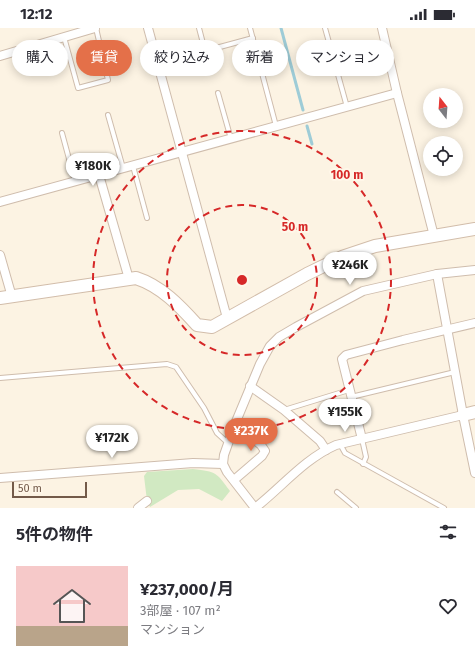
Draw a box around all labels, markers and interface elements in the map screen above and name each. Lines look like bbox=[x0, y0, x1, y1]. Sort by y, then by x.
text: 12:12 bbox=[20, 5, 53, 23]
chip: 購入 bbox=[12, 40, 68, 76]
chip: 賃貸 bbox=[76, 40, 132, 76]
chip: 絞り込み bbox=[140, 40, 224, 76]
chip: 新着 bbox=[232, 40, 288, 76]
chip: マンション bbox=[296, 40, 394, 76]
north arrow bbox=[423, 88, 463, 128]
map controls bbox=[423, 88, 463, 176]
button: locate bbox=[423, 136, 463, 176]
pin: ¥180K bbox=[65, 153, 121, 187]
text: ¥180K bbox=[75, 158, 111, 173]
text: 100 m bbox=[331, 168, 363, 182]
text: 50 m bbox=[282, 220, 308, 234]
pin: ¥246K bbox=[322, 252, 378, 286]
text: ¥246K bbox=[332, 257, 368, 272]
centre of rings bbox=[235, 273, 249, 287]
pin: ¥155K bbox=[317, 399, 373, 433]
text: ¥155K bbox=[327, 404, 363, 419]
pin: ¥237K bbox=[223, 418, 279, 452]
text: ¥237K bbox=[234, 423, 268, 438]
pin: ¥172K bbox=[84, 425, 140, 459]
text: ¥172K bbox=[95, 430, 129, 445]
scale bar bbox=[12, 480, 87, 499]
text: 50 m bbox=[18, 482, 42, 495]
icon: filters bbox=[437, 521, 459, 543]
text: 5件の物件 bbox=[16, 524, 93, 545]
text: ¥237,000/月 bbox=[140, 579, 234, 600]
icon: home bbox=[48, 582, 96, 630]
icon: heart bbox=[437, 595, 459, 617]
text: 3部屋 · 107 m² bbox=[140, 603, 221, 618]
text: マンション bbox=[140, 622, 205, 637]

